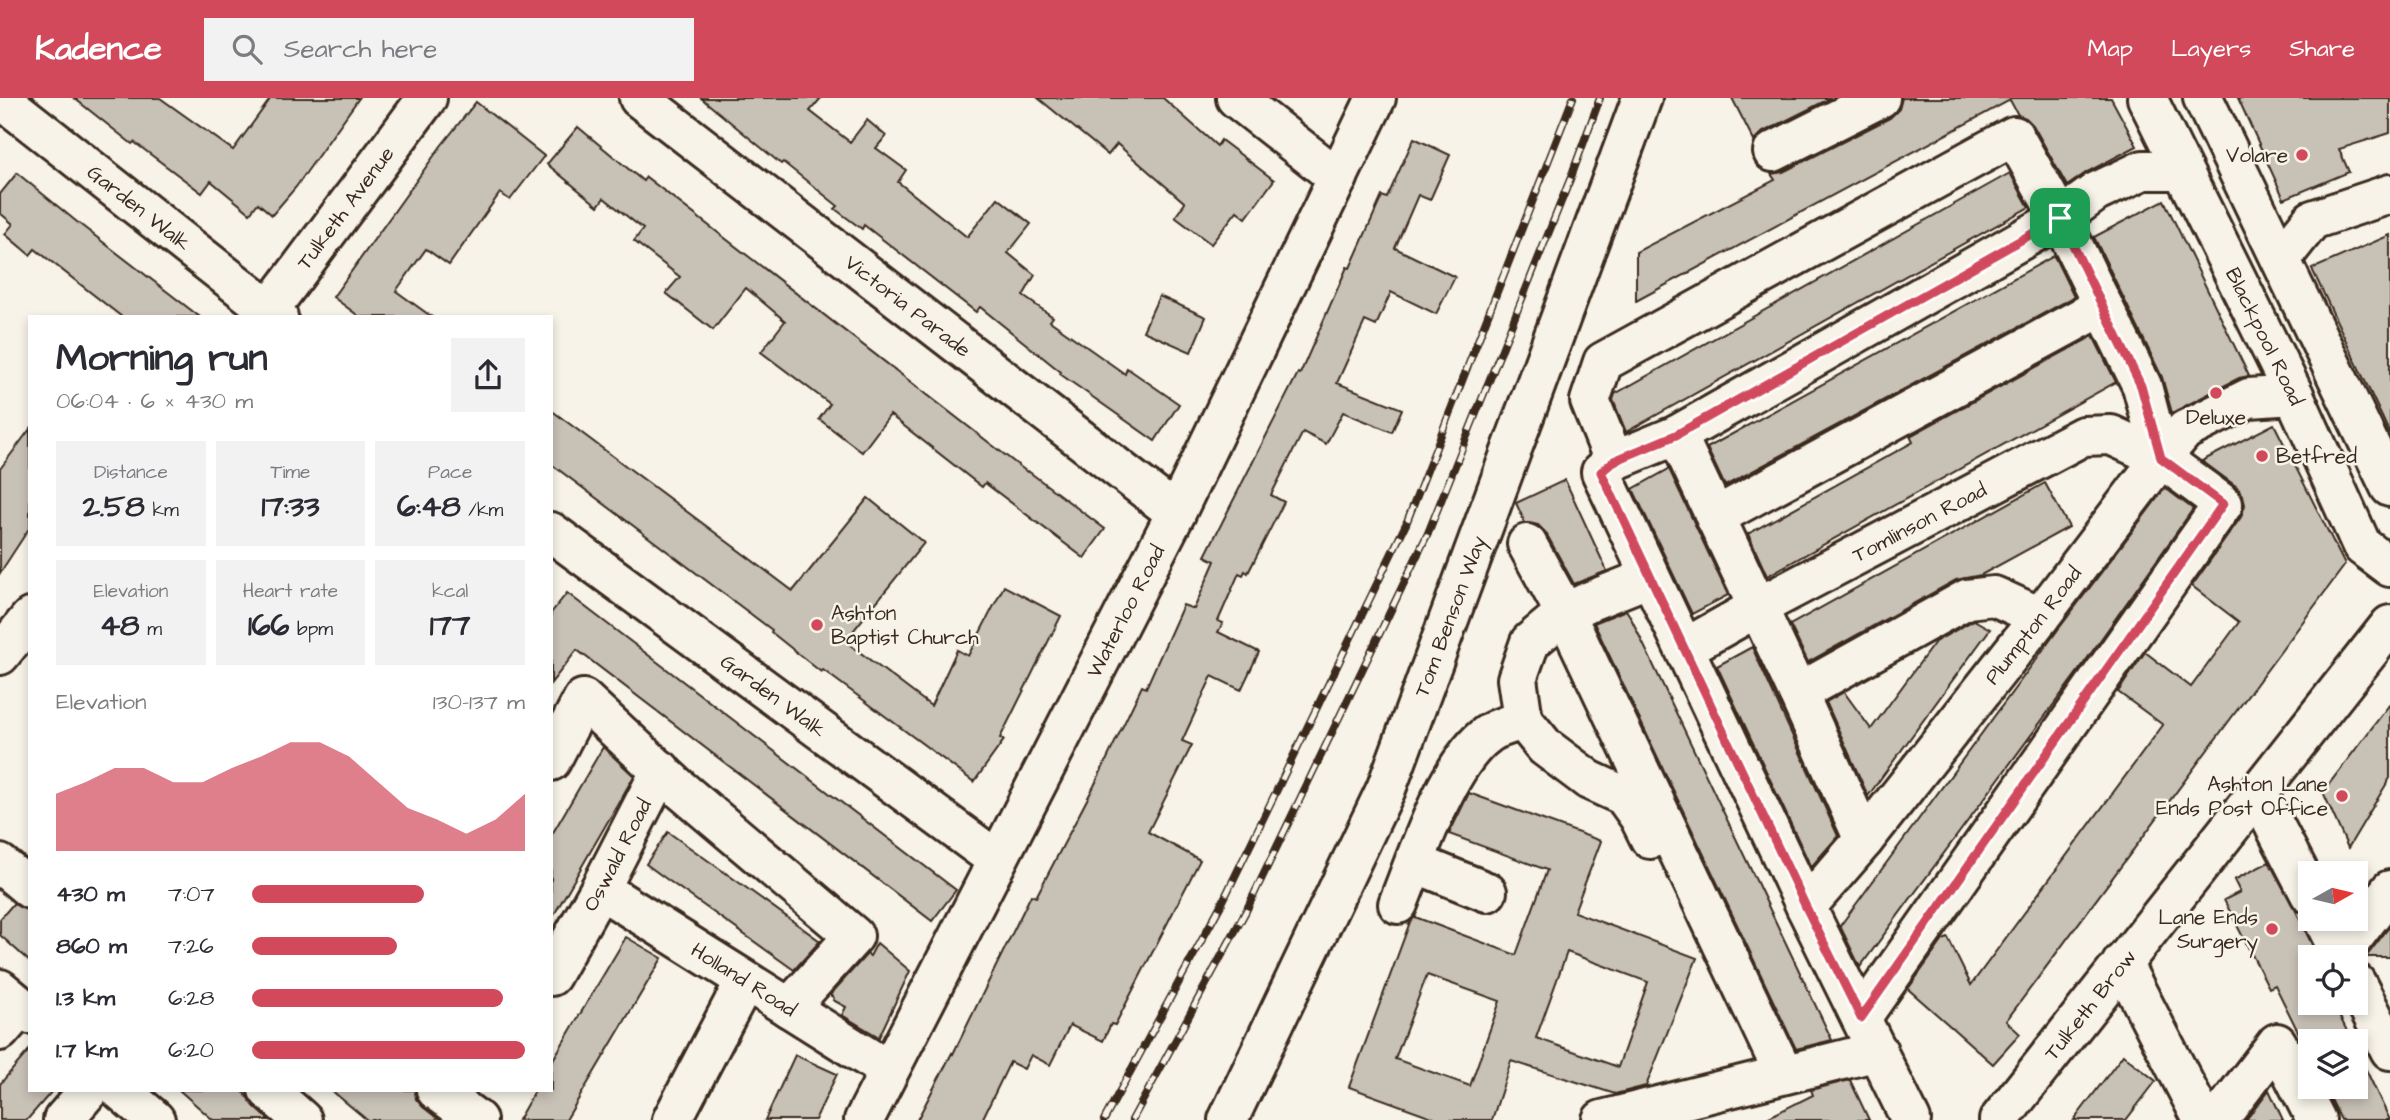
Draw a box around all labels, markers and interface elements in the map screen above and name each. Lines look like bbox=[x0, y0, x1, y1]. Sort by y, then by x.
search box bbox=[204, 18, 694, 81]
text: Kadence bbox=[35, 26, 162, 72]
icon: search bbox=[228, 30, 266, 68]
text: Search here bbox=[284, 31, 437, 67]
text: Map bbox=[2088, 32, 2133, 66]
text: Layers bbox=[2171, 32, 2251, 66]
text: Share bbox=[2289, 32, 2355, 66]
street label: Tulketh Avenue bbox=[290, 140, 401, 276]
place label: Volare bbox=[2226, 141, 2288, 170]
marker: Volare bbox=[2294, 147, 2310, 163]
street label: Garden Walk bbox=[81, 158, 197, 258]
pin bbox=[2030, 188, 2090, 248]
icon: arrive bbox=[2041, 199, 2079, 237]
street label: Victoria Parade bbox=[839, 248, 977, 364]
street label: Blackpool Road bbox=[2219, 263, 2311, 410]
text: Morning run bbox=[56, 333, 268, 385]
button: share bbox=[451, 338, 525, 412]
text: 06:04 · 6 × 430 m bbox=[56, 385, 253, 417]
marker: Deluxe bbox=[2208, 385, 2224, 401]
place label: Deluxe bbox=[2186, 403, 2246, 432]
place label: Betfred bbox=[2276, 442, 2357, 471]
marker: Betfred bbox=[2254, 448, 2270, 464]
text: Distance bbox=[94, 459, 168, 486]
text: Time bbox=[271, 459, 310, 486]
text: Pace bbox=[428, 459, 472, 486]
street label: Tomlinson Road bbox=[1847, 475, 1992, 569]
text: 2.58 bbox=[83, 486, 145, 528]
text: 17:33 bbox=[262, 486, 319, 528]
text: 6:48 bbox=[397, 486, 461, 528]
text: km bbox=[145, 497, 179, 524]
text: /km bbox=[461, 497, 503, 524]
street label: Tom Benson Way bbox=[1407, 531, 1495, 701]
street label: Waterloo Road bbox=[1079, 540, 1172, 683]
street label: Plumpton Road bbox=[1978, 560, 2088, 690]
text: Elevation bbox=[93, 578, 168, 605]
text: Heart rate bbox=[243, 578, 338, 605]
text: kcal bbox=[432, 578, 468, 605]
place label: Ashton Baptist Church bbox=[831, 599, 979, 653]
text: 48 bbox=[100, 605, 140, 647]
text: 166 bbox=[248, 605, 289, 647]
text: 177 bbox=[430, 605, 471, 647]
text: m bbox=[140, 616, 162, 643]
text: bpm bbox=[289, 616, 333, 643]
marker: Ashton Baptist Church bbox=[809, 617, 825, 633]
street label: Garden Walk bbox=[715, 647, 832, 744]
text: Elevation bbox=[56, 686, 147, 718]
text: 130–137 m bbox=[433, 686, 525, 718]
place label: Ashton Lane Ends Post Office bbox=[2156, 770, 2328, 823]
marker: Ashton Lane Ends Post Office bbox=[2334, 788, 2350, 804]
street label: Oswald Road bbox=[576, 793, 658, 916]
north arrow bbox=[2298, 861, 2368, 931]
map controls bbox=[2298, 861, 2368, 1099]
text: 430 m bbox=[56, 878, 125, 910]
text: 7:07 bbox=[168, 878, 215, 910]
place label: Lane Ends Surgery bbox=[2158, 903, 2258, 958]
marker: Lane Ends Surgery bbox=[2264, 921, 2280, 937]
text: 860 m bbox=[56, 930, 127, 962]
text: 7:26 bbox=[168, 930, 214, 962]
street label: Holland Road bbox=[685, 935, 803, 1024]
street label: Tulketh Brow bbox=[2037, 943, 2143, 1066]
button: locate bbox=[2298, 945, 2368, 1015]
text: 1.3 km bbox=[56, 982, 115, 1014]
text: 6:28 bbox=[168, 982, 214, 1014]
button: layers bbox=[2298, 1029, 2368, 1099]
text: 1.7 km bbox=[56, 1034, 118, 1066]
text: 6:20 bbox=[168, 1034, 214, 1066]

